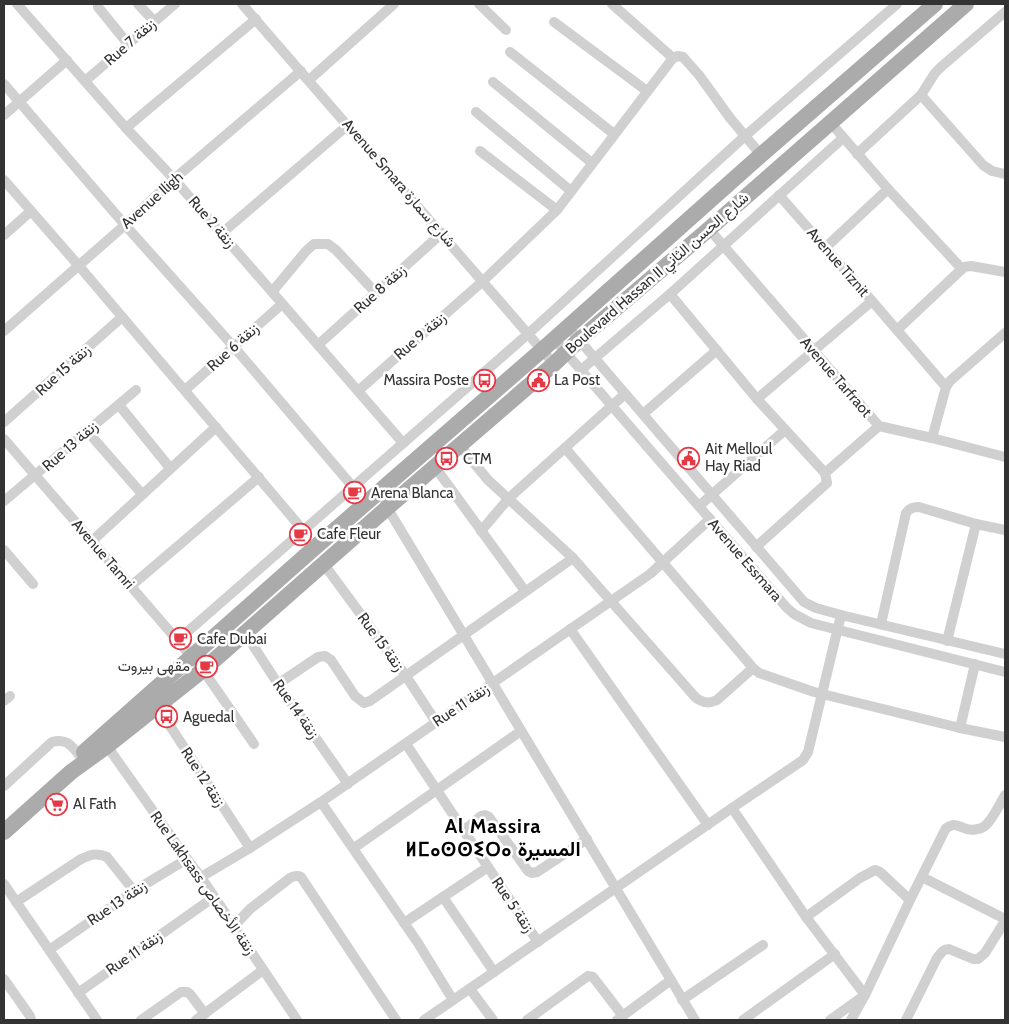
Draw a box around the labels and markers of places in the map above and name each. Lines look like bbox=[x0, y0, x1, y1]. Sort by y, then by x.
bus stop icon: Massira Poste bbox=[473, 368, 497, 392]
public building icon: La Post bbox=[526, 368, 550, 392]
place label: Massira Poste bbox=[383, 371, 469, 389]
place label: La Post bbox=[554, 371, 600, 389]
place label: Ait Melloul Hay Riad bbox=[705, 440, 773, 475]
public building icon: Ait Melloul Hay Riad bbox=[677, 446, 701, 470]
bus stop icon: CTM bbox=[435, 447, 459, 471]
place label: CTM bbox=[463, 450, 492, 468]
cafe icon: Arena Blanca bbox=[343, 481, 367, 505]
place label: Arena Blanca bbox=[371, 484, 454, 502]
cafe icon: Cafe Fleur bbox=[289, 522, 313, 546]
place label: Cafe Fleur bbox=[317, 525, 381, 543]
cafe icon: Cafe Dubai bbox=[169, 627, 193, 651]
place label: Cafe Dubai bbox=[197, 630, 267, 648]
cafe icon: مقهى بيروت bbox=[194, 654, 218, 678]
place label: مقهى بيروت bbox=[118, 657, 190, 676]
bus stop icon: Aguedal bbox=[155, 705, 179, 729]
place label: Aguedal bbox=[183, 708, 235, 726]
supermarket icon: Al Fath bbox=[45, 792, 69, 816]
place label: Al Fath bbox=[73, 795, 116, 813]

